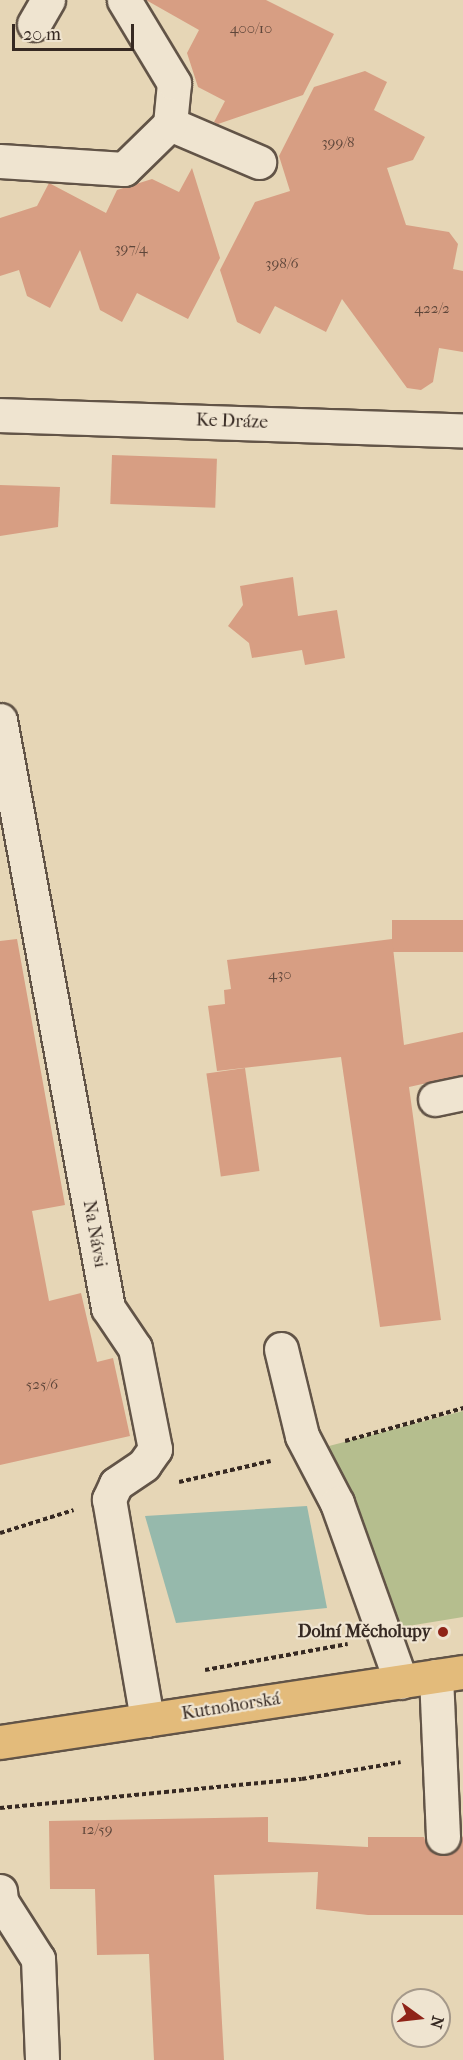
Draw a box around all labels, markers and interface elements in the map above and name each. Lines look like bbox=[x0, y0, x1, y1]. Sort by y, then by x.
scale bar bbox=[15, 12, 136, 50]
house number: 400/10 bbox=[230, 20, 272, 38]
text: 20 m bbox=[23, 24, 61, 45]
house number: 399/8 bbox=[321, 134, 355, 152]
house number: 397/4 bbox=[114, 240, 148, 258]
house number: 398/6 bbox=[265, 255, 299, 273]
house number: 422/2 bbox=[414, 300, 450, 318]
street label: Ke Dráze bbox=[196, 410, 268, 434]
house number: 430 bbox=[268, 966, 292, 984]
street label: Na Návsi bbox=[77, 1199, 111, 1269]
house number: 525/6 bbox=[26, 1376, 58, 1394]
place label: Dolní Měcholupy bbox=[298, 1621, 431, 1643]
marker: Dolní Měcholupy bbox=[436, 1625, 450, 1639]
street label: Kutnohorská bbox=[180, 1689, 282, 1725]
house number: 12/59 bbox=[81, 1821, 113, 1839]
north arrow bbox=[391, 1988, 451, 2048]
text: N bbox=[426, 2014, 448, 2031]

